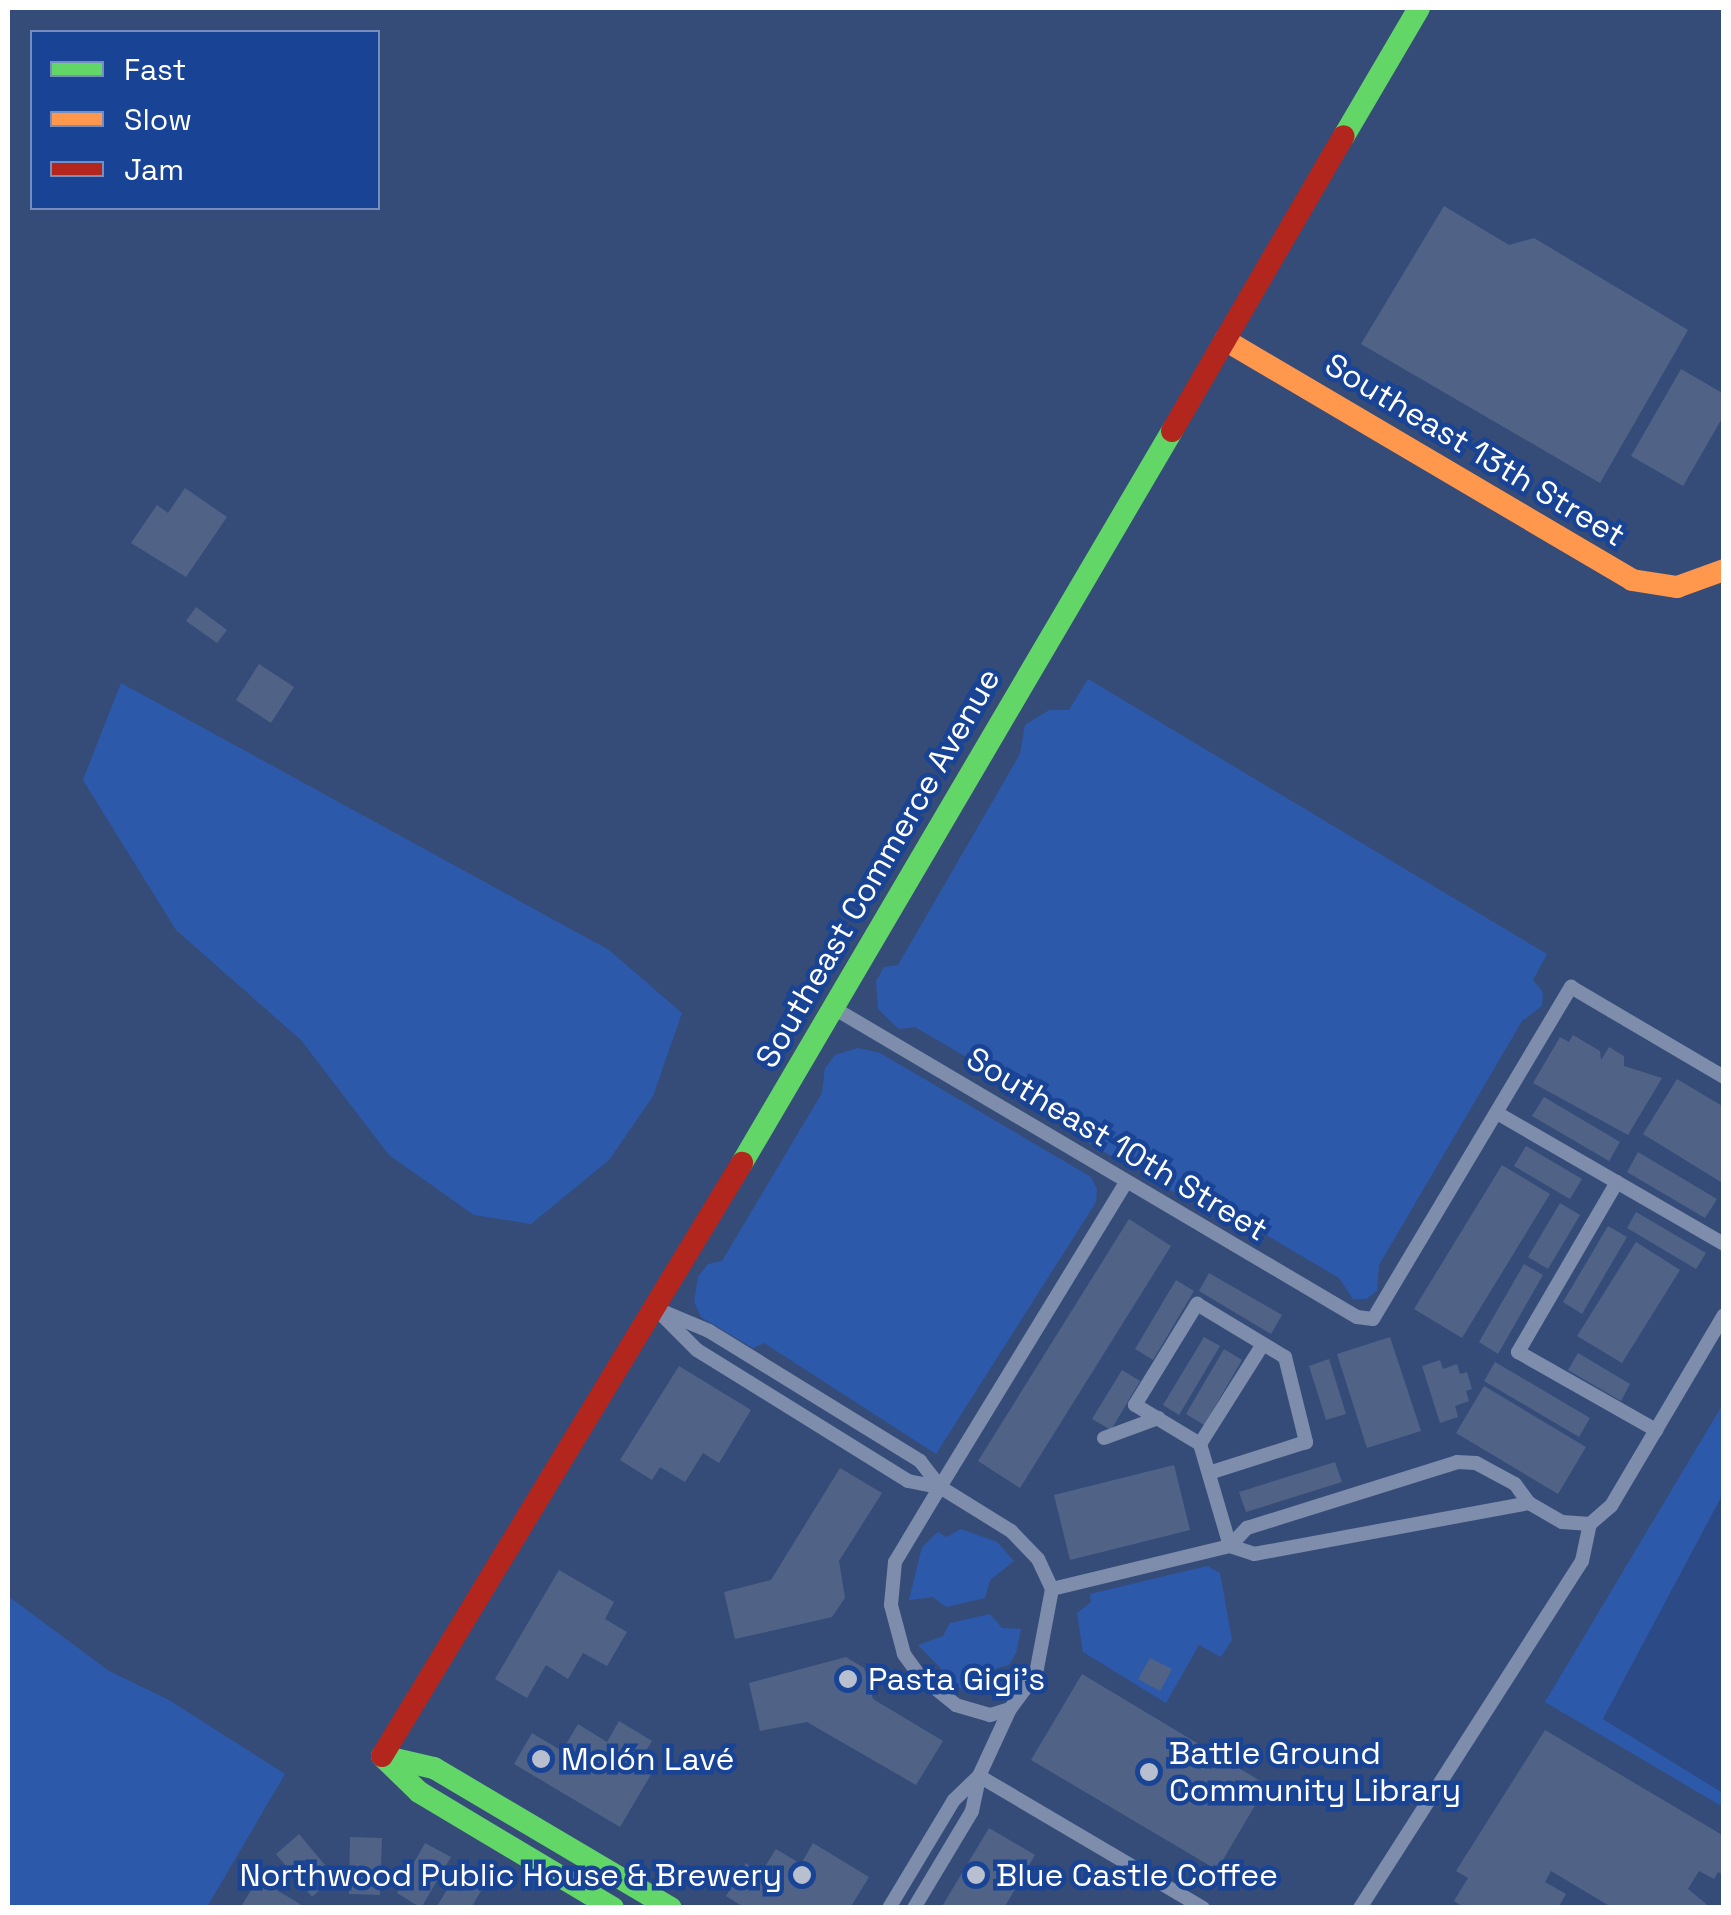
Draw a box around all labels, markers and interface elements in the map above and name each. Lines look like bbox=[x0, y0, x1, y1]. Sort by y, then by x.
legend bbox=[30, 30, 380, 210]
text: Fast bbox=[124, 50, 186, 89]
text: Slow bbox=[124, 100, 192, 139]
text: Jam bbox=[124, 150, 184, 189]
street label: Southeast 13th Street bbox=[1318, 345, 1632, 555]
street label: Southeast Commerce Avenue bbox=[748, 661, 1008, 1075]
street label: Southeast 10th Street bbox=[960, 1039, 1274, 1249]
place label: Pasta Gigi's bbox=[868, 1660, 1045, 1698]
marker: Pasta Gigi's bbox=[837, 1668, 859, 1690]
place label: Battle Ground Community Library bbox=[1169, 1735, 1461, 1810]
place label: Molón Lavé bbox=[561, 1740, 734, 1778]
marker: Molón Lavé bbox=[530, 1748, 552, 1770]
marker: Battle Ground Community Library bbox=[1138, 1761, 1160, 1783]
place label: Northwood Public House & Brewery bbox=[239, 1856, 782, 1894]
place label: Blue Castle Coffee bbox=[996, 1856, 1278, 1894]
marker: Northwood Public House & Brewery bbox=[791, 1864, 813, 1886]
marker: Blue Castle Coffee bbox=[965, 1864, 987, 1886]

